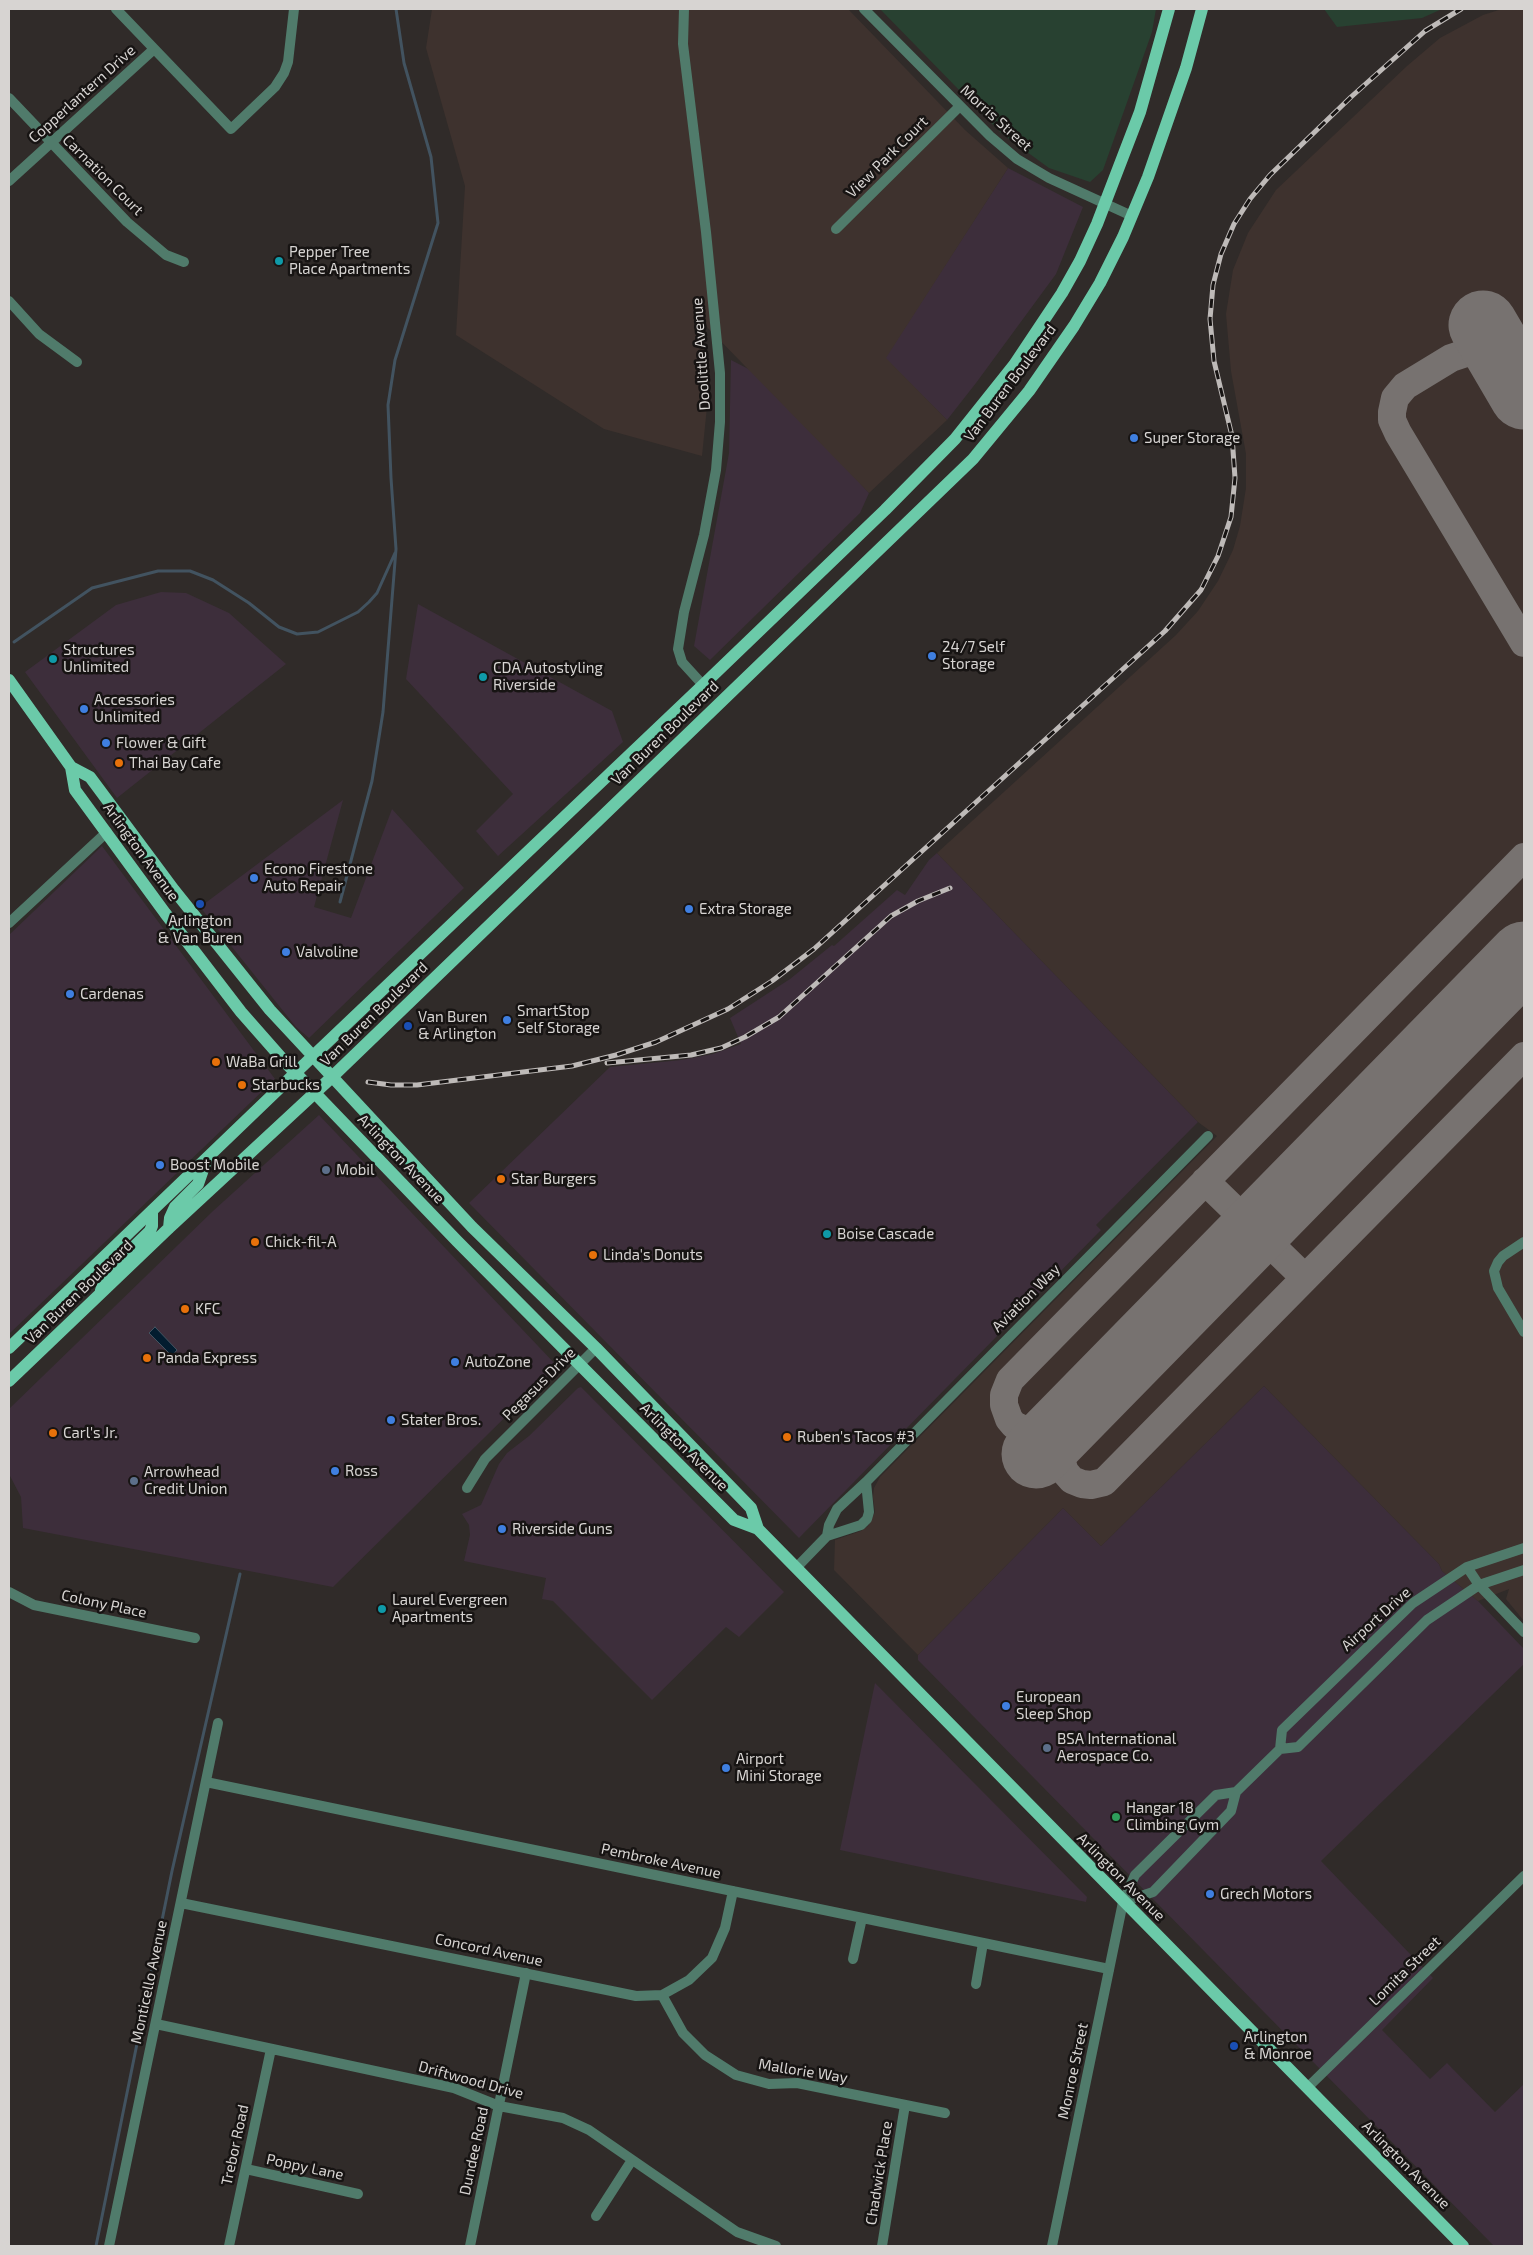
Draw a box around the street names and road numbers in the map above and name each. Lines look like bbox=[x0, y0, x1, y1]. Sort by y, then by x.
street label: Copperlantern Drive bbox=[25, 41, 139, 147]
street label: Morris Street bbox=[957, 81, 1035, 155]
street label: View Park Court bbox=[842, 112, 932, 202]
street label: Carnation Court bbox=[59, 131, 147, 219]
street label: Doolittle Avenue bbox=[688, 297, 714, 411]
street label: Van Buren Boulevard bbox=[960, 321, 1060, 445]
street label: Van Buren Boulevard bbox=[608, 677, 722, 789]
street label: Arlington Avenue bbox=[99, 799, 183, 905]
street label: Van Buren Boulevard bbox=[317, 958, 431, 1070]
street label: Arlington Avenue bbox=[354, 1111, 448, 1207]
street label: Van Buren Boulevard bbox=[22, 1236, 136, 1348]
street label: Aviation Way bbox=[988, 1260, 1064, 1336]
street label: Pegasus Drive bbox=[499, 1344, 579, 1424]
street label: Arlington Avenue bbox=[636, 1399, 732, 1495]
street label: Airport Drive bbox=[1338, 1583, 1414, 1655]
street label: Colony Place bbox=[60, 1586, 148, 1622]
street label: Arlington Avenue bbox=[1073, 1829, 1169, 1925]
street label: Pembroke Avenue bbox=[600, 1840, 722, 1882]
street label: Monticello Avenue bbox=[127, 1918, 171, 2046]
street label: Concord Avenue bbox=[434, 1930, 544, 1970]
street label: Lomita Street bbox=[1366, 1933, 1444, 2009]
street label: Monroe Street bbox=[1054, 2021, 1092, 2121]
street label: Mallorie Way bbox=[757, 2055, 849, 2087]
street label: Driftwood Drive bbox=[417, 2057, 525, 2103]
street label: Trebor Road bbox=[218, 2103, 252, 2187]
street label: Dundee Road bbox=[456, 2105, 492, 2197]
street label: Arlington Avenue bbox=[1358, 2117, 1454, 2213]
street label: Chadwick Place bbox=[862, 2120, 896, 2226]
street label: Poppy Lane bbox=[265, 2150, 345, 2184]

